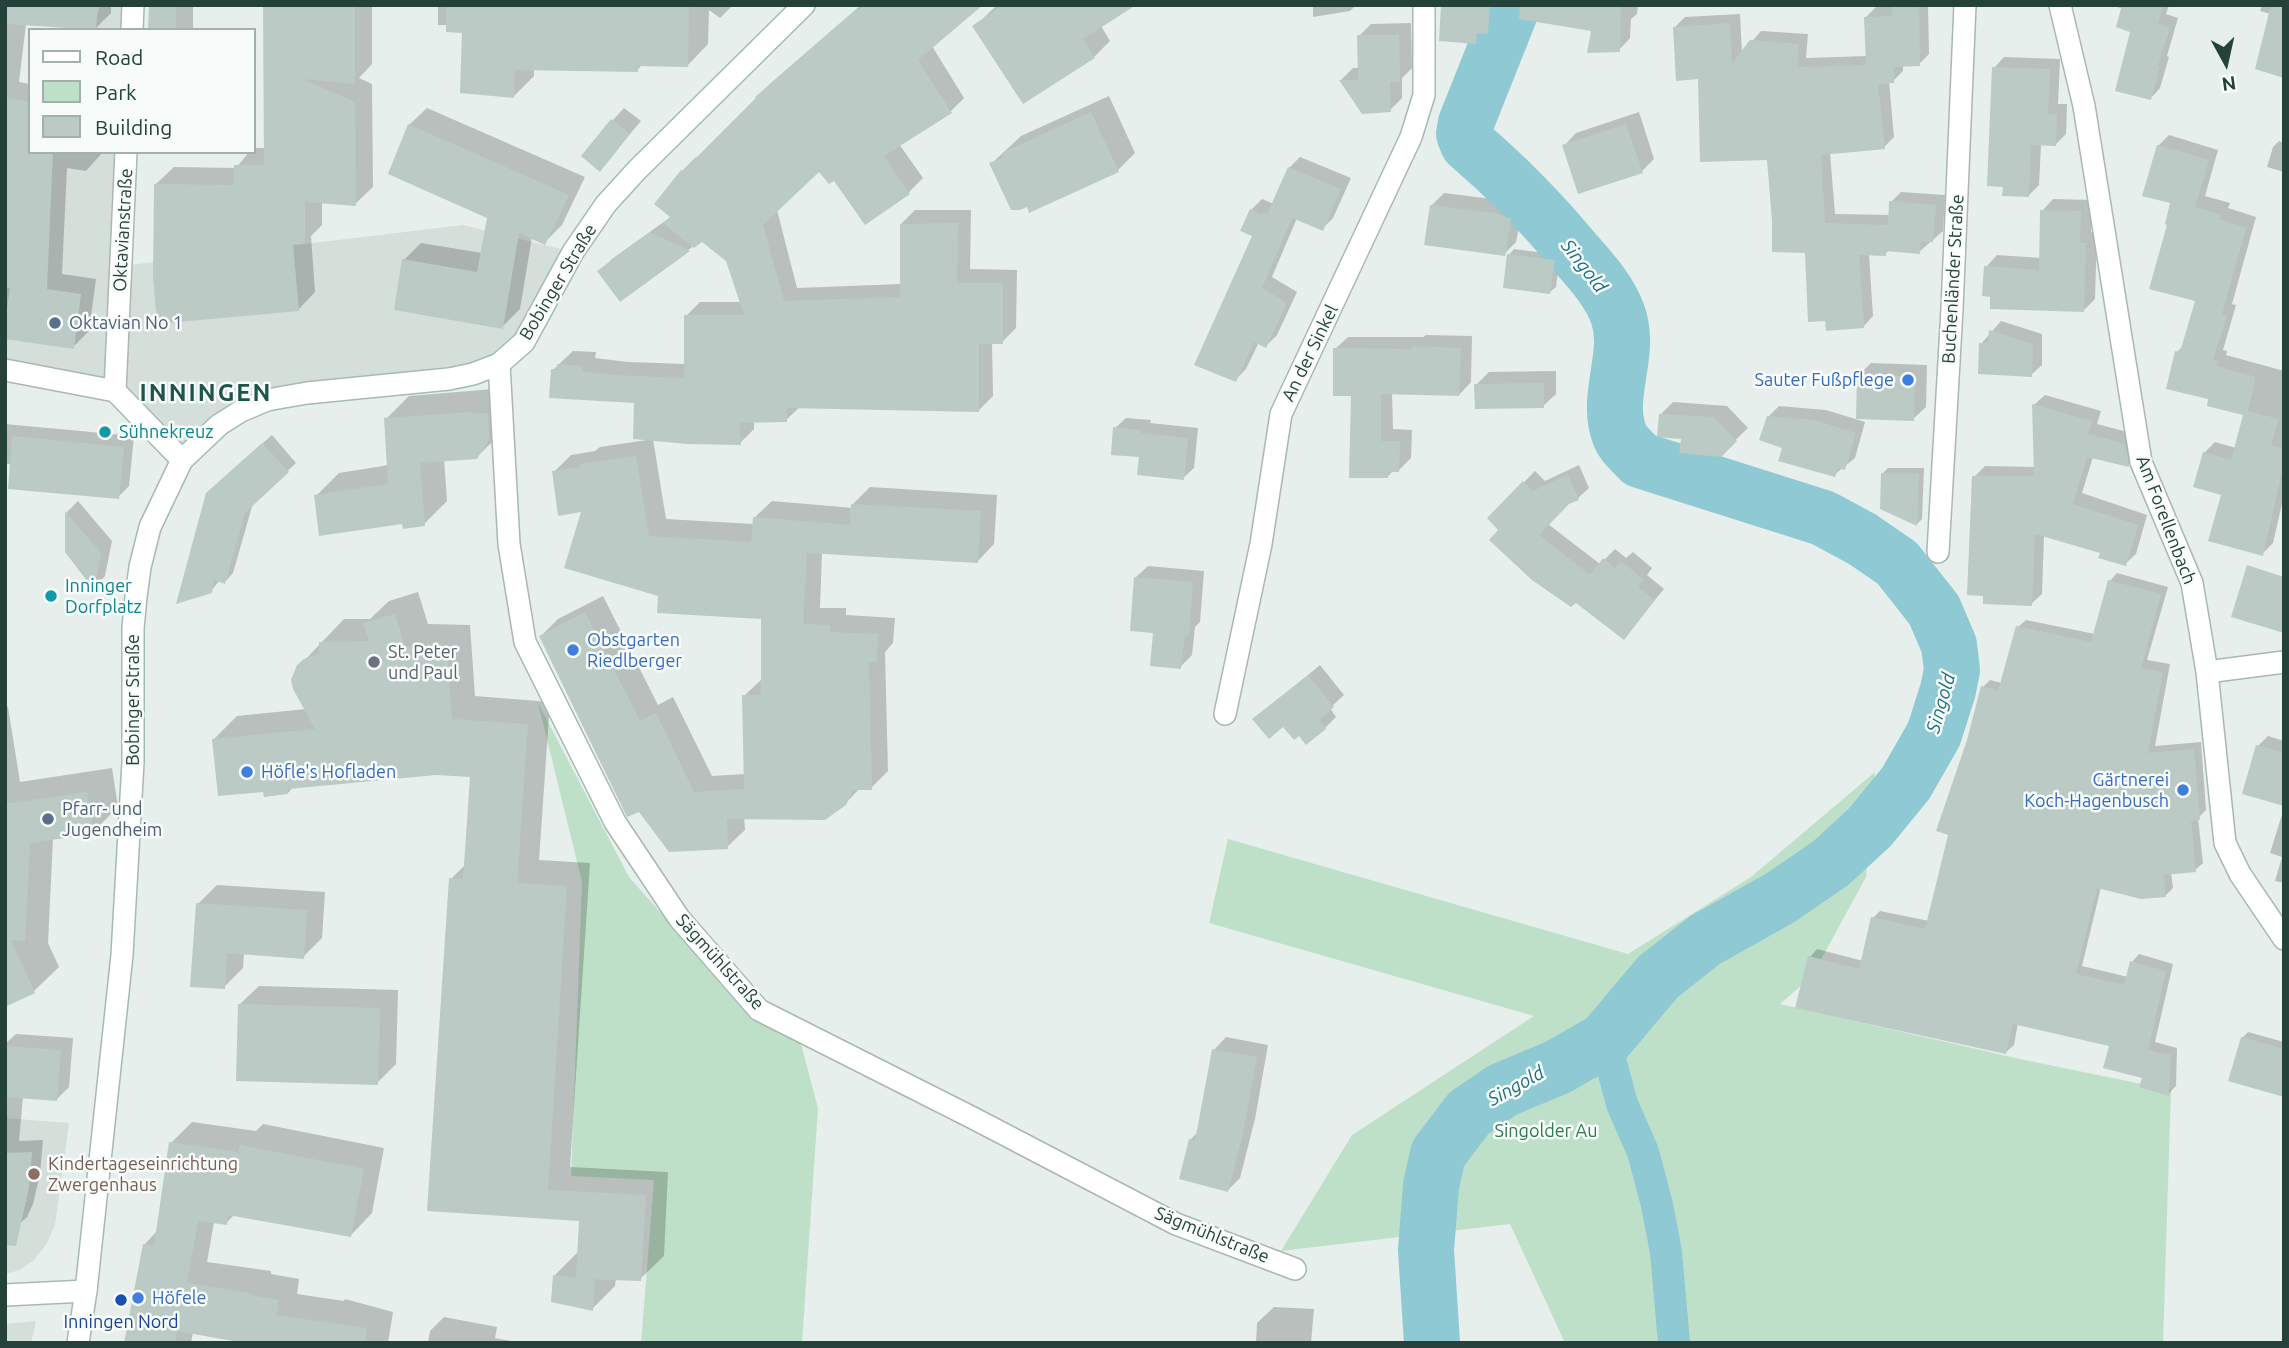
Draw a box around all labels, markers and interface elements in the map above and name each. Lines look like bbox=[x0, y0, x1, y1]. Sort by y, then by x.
legend bbox=[28, 28, 256, 154]
north arrow bbox=[2191, 28, 2261, 98]
text: Road bbox=[95, 45, 143, 69]
text: N bbox=[2220, 72, 2237, 96]
text: Park bbox=[95, 80, 137, 104]
text: Building bbox=[95, 115, 172, 139]
street label: Oktavianstraße bbox=[109, 168, 137, 292]
street label: Buchenländer Straße bbox=[1938, 194, 1968, 364]
street label: Bobinger Straße bbox=[515, 220, 601, 344]
water label: Singold bbox=[1556, 235, 1612, 297]
street label: An der Sinkel bbox=[1277, 301, 1343, 405]
place label: Oktavian No 1 bbox=[69, 312, 183, 334]
marker: Oktavian No 1 bbox=[47, 315, 63, 331]
place label: Sauter Fußpflege bbox=[1754, 369, 1894, 391]
marker: Sauter Fußpflege bbox=[1900, 372, 1916, 388]
district label: INNINGEN bbox=[141, 379, 271, 407]
place label: Sühnekreuz bbox=[119, 421, 214, 443]
marker: Sühnekreuz bbox=[97, 424, 113, 440]
street label: Am Forellenbach bbox=[2132, 453, 2200, 587]
place label: Inninger Dorfplatz bbox=[65, 575, 142, 618]
marker: Inninger Dorfplatz bbox=[43, 588, 59, 604]
place label: Obstgarten Riedlberger bbox=[587, 629, 682, 672]
street label: Bobinger Straße bbox=[122, 634, 144, 766]
place label: St. Peter und Paul bbox=[388, 641, 458, 684]
marker: Obstgarten Riedlberger bbox=[565, 642, 581, 658]
marker: St. Peter und Paul bbox=[366, 654, 382, 670]
water label: Singold bbox=[1922, 670, 1960, 736]
place label: Höfle's Hofladen bbox=[261, 761, 396, 783]
marker: Höfle's Hofladen bbox=[239, 764, 255, 780]
place label: Gärtnerei Koch-Hagenbusch bbox=[2024, 769, 2169, 812]
marker: Gärtnerei Koch-Hagenbusch bbox=[2175, 782, 2191, 798]
place label: Pfarr- und Jugendheim bbox=[62, 798, 162, 840]
marker: Pfarr- und Jugendheim bbox=[40, 811, 56, 827]
street label: Sägmühlstraße bbox=[671, 910, 769, 1014]
water label: Singold bbox=[1484, 1061, 1548, 1111]
park label: Singolder Au bbox=[1494, 1120, 1598, 1142]
place label: Kindertageseinrichtung Zwergenhaus bbox=[48, 1153, 238, 1196]
marker: Kindertageseinrichtung Zwergenhaus bbox=[26, 1166, 42, 1182]
street label: Sägmühlstraße bbox=[1152, 1202, 1272, 1268]
place label: Höfele bbox=[152, 1287, 207, 1309]
marker: Höfele bbox=[130, 1290, 146, 1306]
marker: Inningen Nord bbox=[113, 1292, 129, 1308]
place label: Inningen Nord bbox=[63, 1311, 179, 1333]

